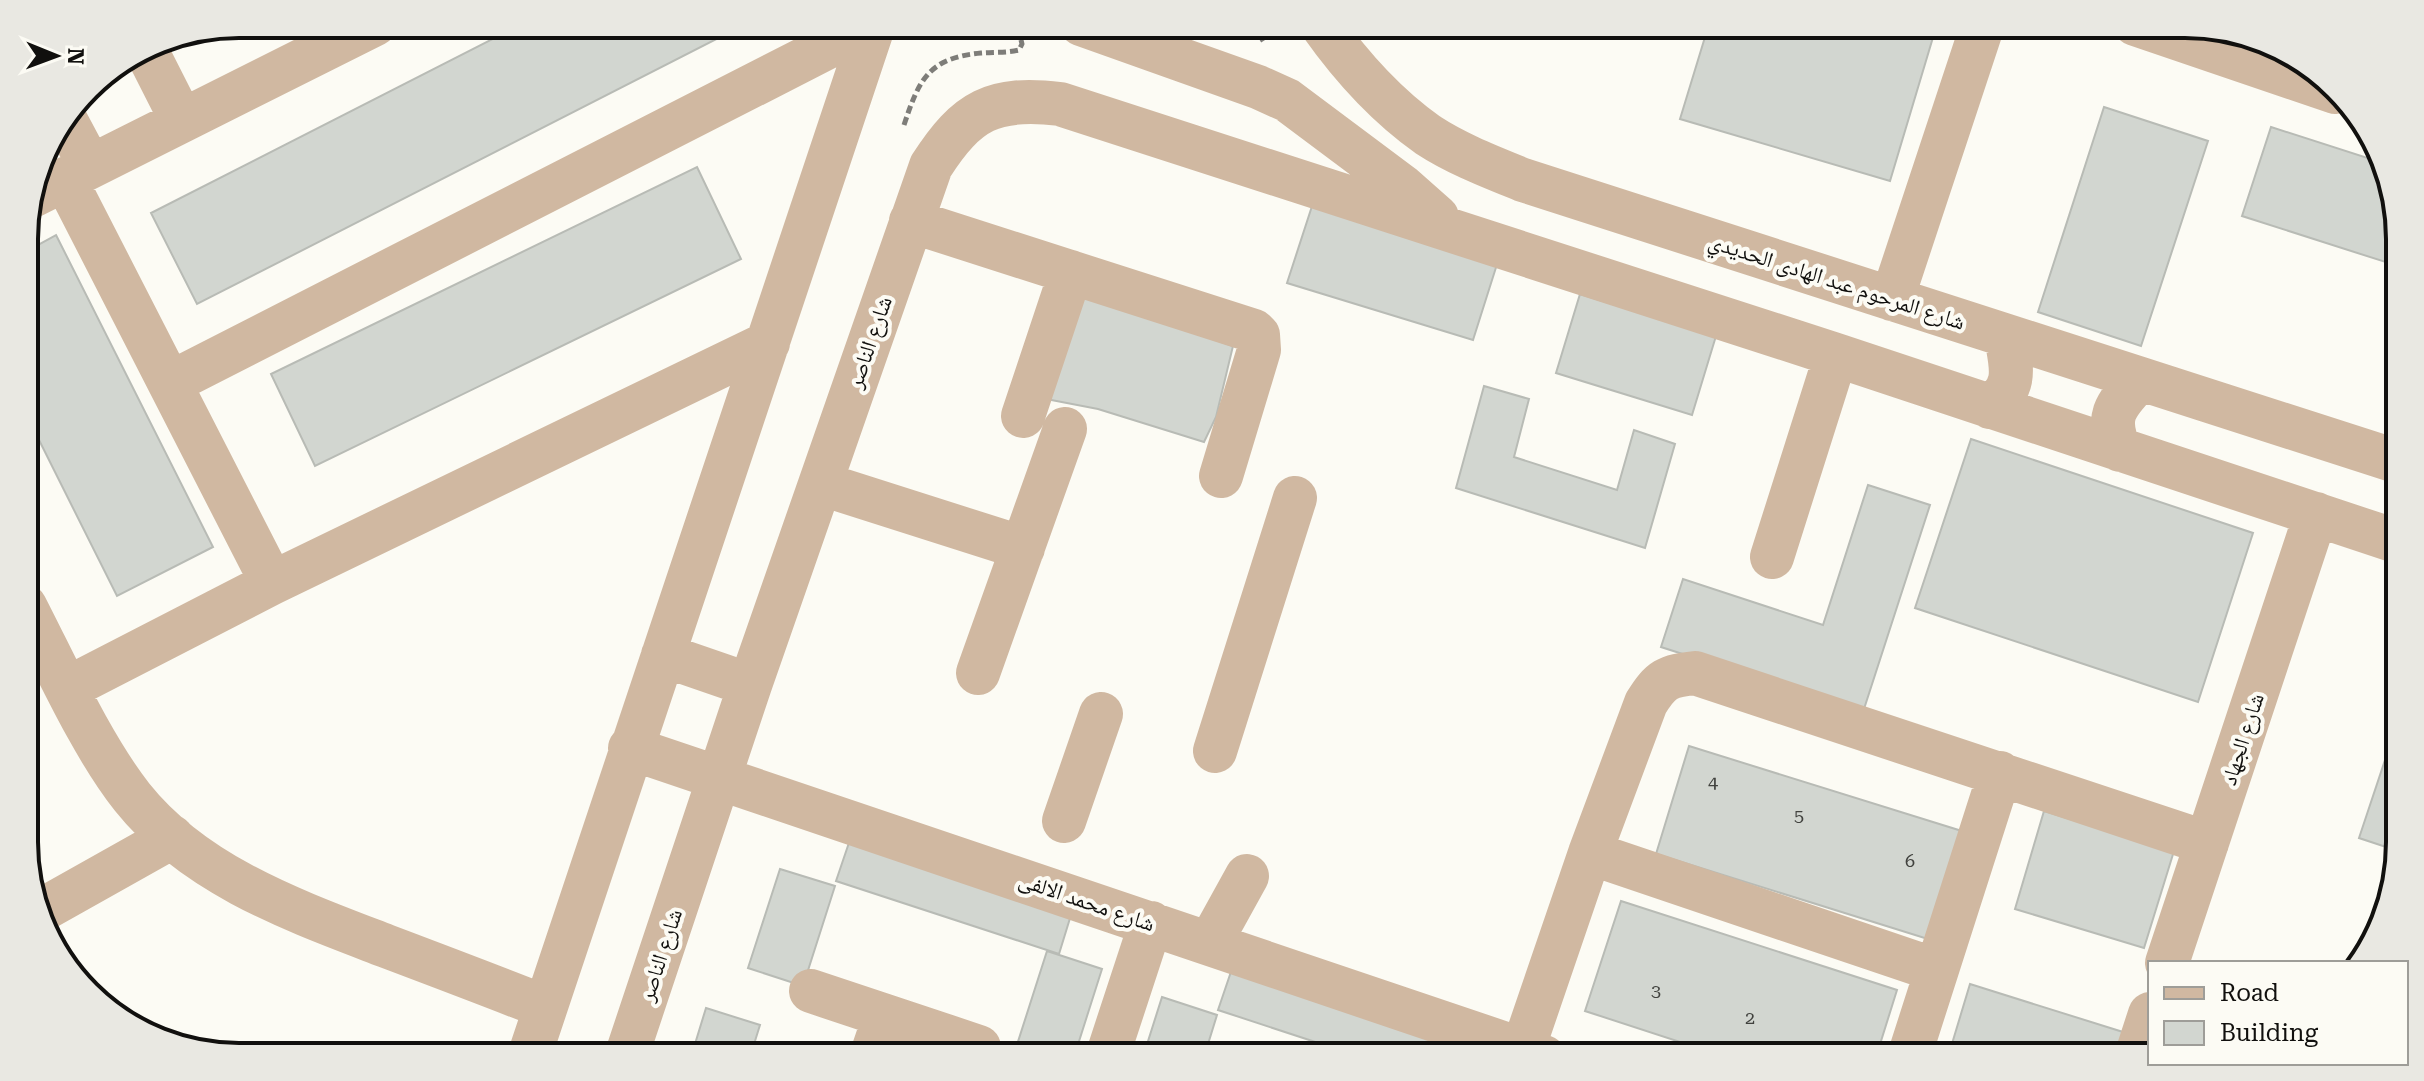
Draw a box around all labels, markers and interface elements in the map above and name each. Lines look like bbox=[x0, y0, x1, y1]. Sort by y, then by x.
north arrow bbox=[16, 16, 96, 96]
text: N bbox=[63, 48, 88, 65]
street label: شارع المرحوم عبد الهادى الحديدي bbox=[1704, 228, 1968, 339]
street label: شارع الناصر bbox=[842, 293, 898, 393]
street label: شارع الجهاد bbox=[2216, 690, 2270, 789]
house number: 4 bbox=[1708, 771, 1718, 792]
house number: 5 bbox=[1794, 805, 1804, 826]
house number: 6 bbox=[1905, 850, 1915, 871]
street label: شارع محمد الالفى bbox=[1015, 867, 1158, 937]
street label: شارع الناصر bbox=[634, 906, 688, 1006]
legend bbox=[2148, 961, 2408, 1065]
text: Road bbox=[2220, 979, 2279, 1007]
house number: 3 bbox=[1651, 980, 1661, 1001]
house number: 2 bbox=[1745, 1007, 1755, 1028]
text: Building bbox=[2220, 1019, 2318, 1047]

